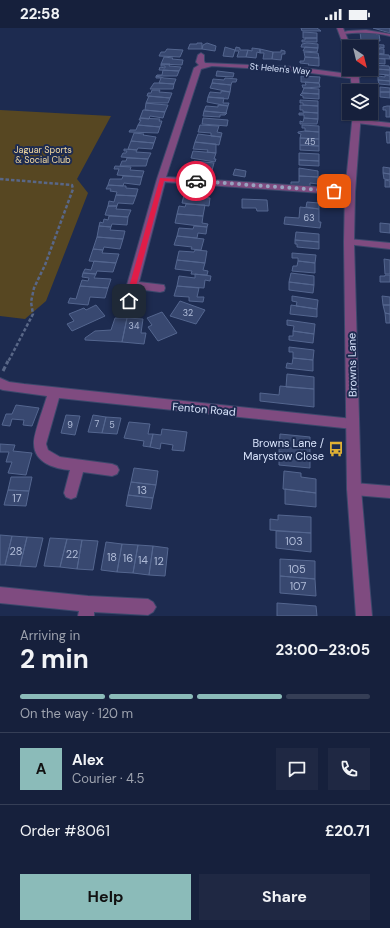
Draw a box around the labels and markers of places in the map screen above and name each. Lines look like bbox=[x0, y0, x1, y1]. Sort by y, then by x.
pin bbox=[317, 174, 351, 208]
pin bbox=[112, 284, 146, 318]
place label: Browns Lane / Marystow Close bbox=[243, 436, 324, 463]
bus stop icon: Browns Lane / Marystow Close bbox=[327, 440, 345, 458]

